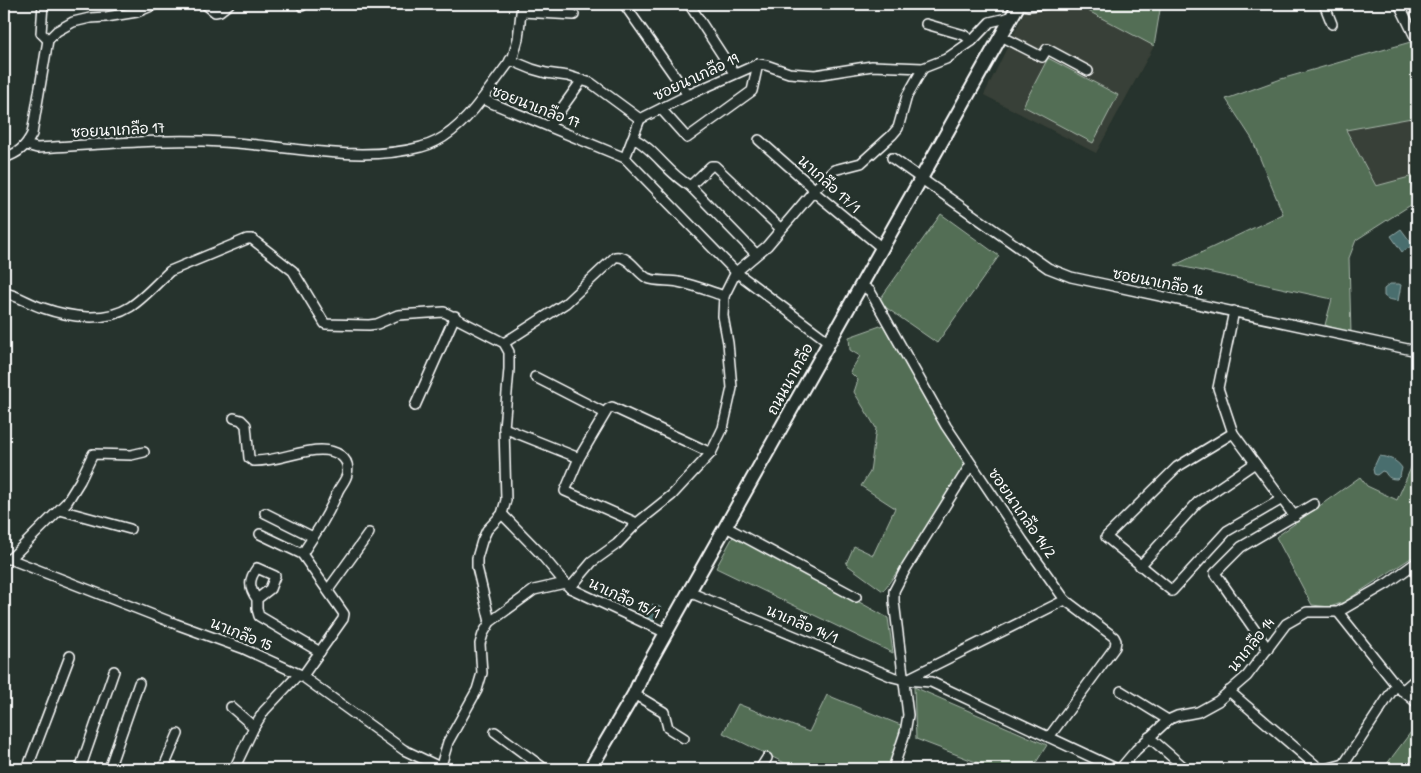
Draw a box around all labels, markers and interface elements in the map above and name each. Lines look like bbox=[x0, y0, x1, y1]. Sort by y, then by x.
street label: ซอยนาเกลือ 19 bbox=[650, 47, 742, 105]
street label: ซอยนาเกลือ 17 bbox=[489, 80, 584, 133]
street label: ซอยนาเกลือ 17 bbox=[71, 117, 165, 142]
street label: นาเกลือ 17/1 bbox=[793, 150, 865, 217]
street label: ซอยนาเกลือ 16 bbox=[1111, 262, 1205, 301]
street label: ถนนนาเกลือ bbox=[761, 339, 818, 418]
street label: ซอยนาเกลือ 14/2 bbox=[984, 464, 1061, 562]
street label: นาเกลือ 15/1 bbox=[585, 572, 663, 623]
street label: นาเกลือ 14/1 bbox=[763, 599, 841, 648]
street label: นาเกลือ 15 bbox=[207, 612, 276, 656]
street label: นาเกลือ 14 bbox=[1222, 613, 1279, 676]

